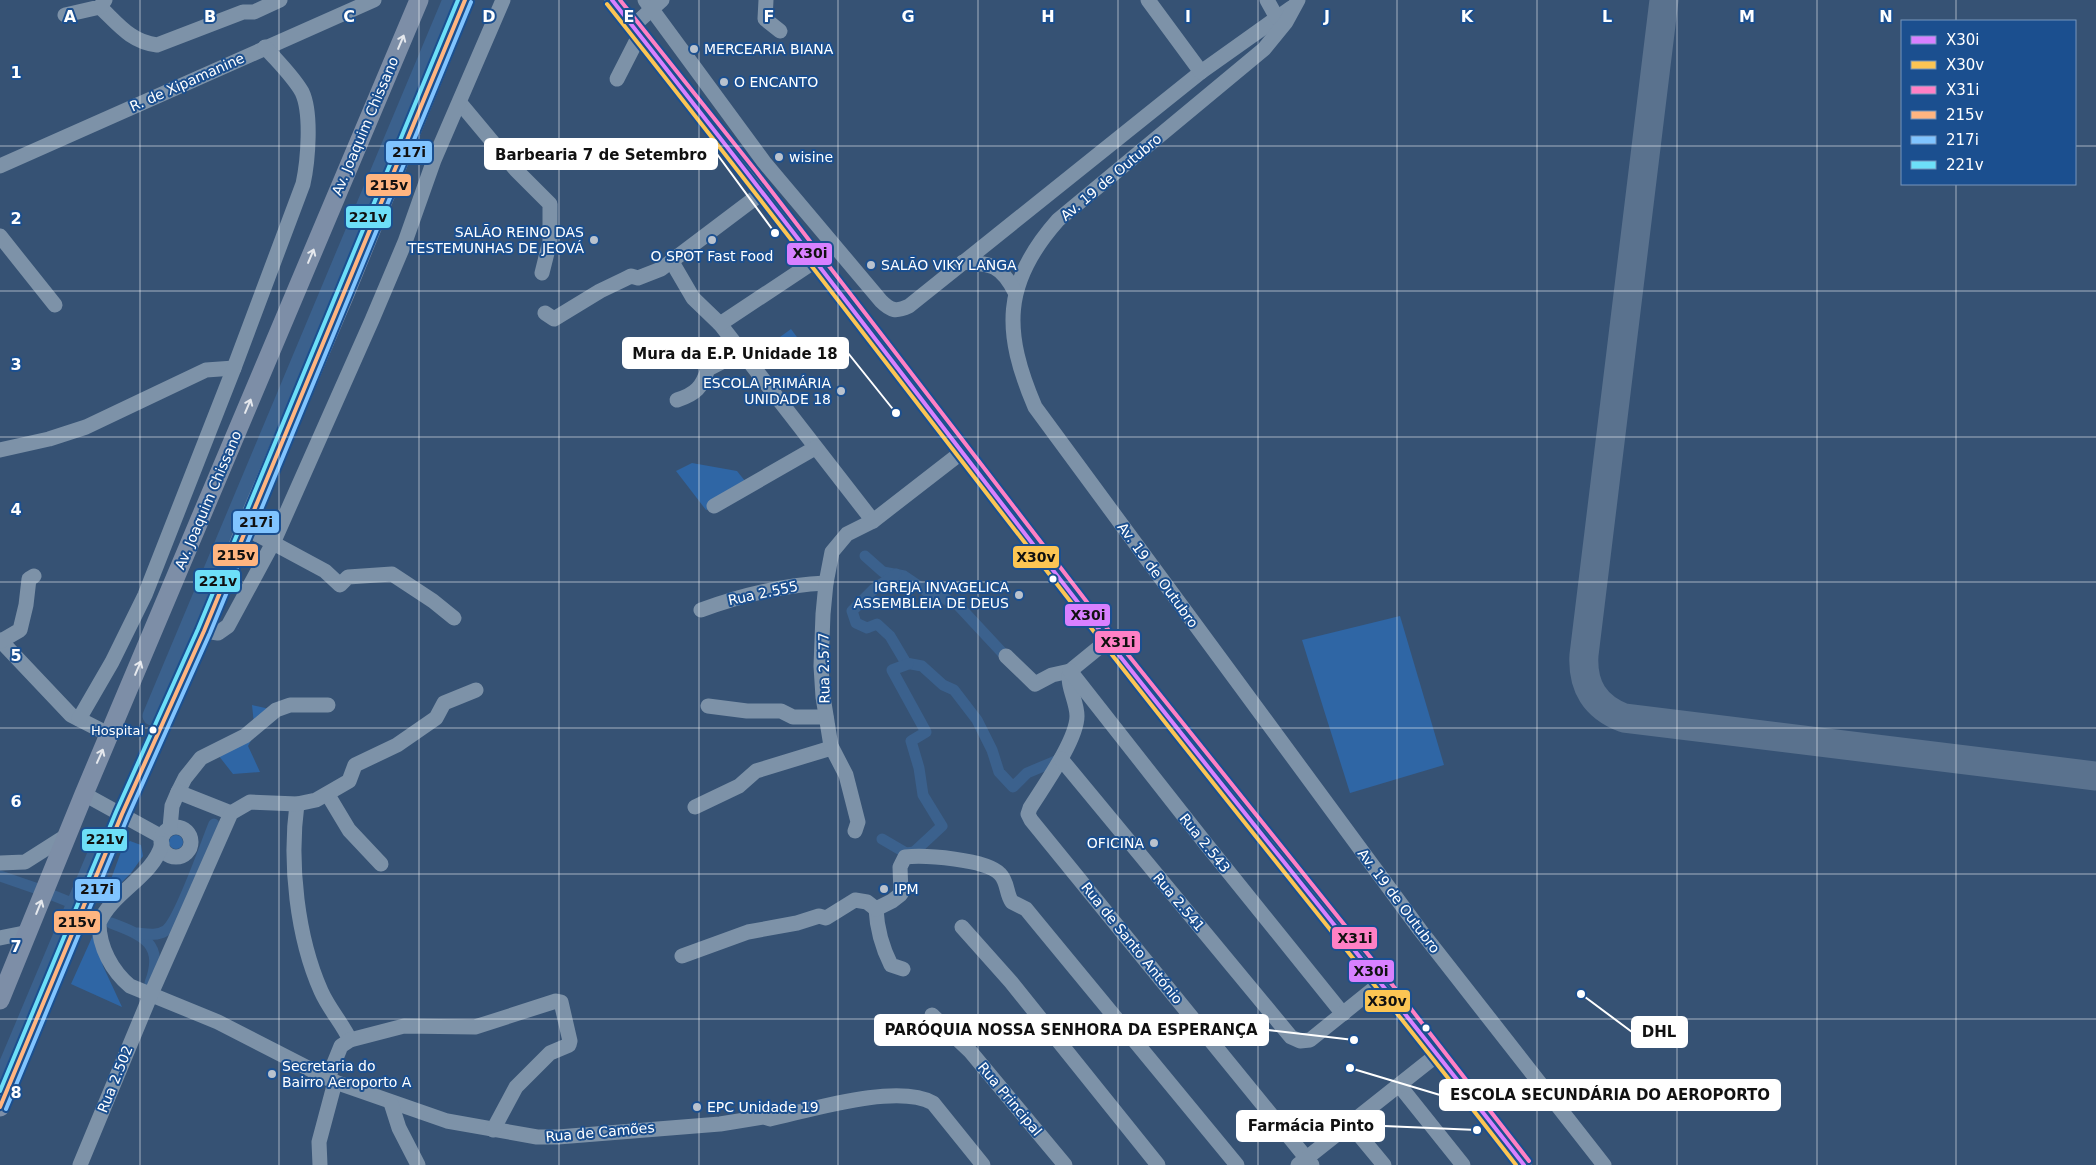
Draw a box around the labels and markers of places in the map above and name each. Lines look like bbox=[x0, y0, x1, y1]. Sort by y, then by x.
place label: MERCEARIA BIANA bbox=[704, 41, 834, 57]
marker: MERCEARIA BIANA bbox=[688, 43, 700, 55]
place label: O ENCANTO bbox=[734, 74, 818, 90]
marker: O ENCANTO bbox=[718, 76, 730, 88]
callout: Barbearia 7 de Setembro bbox=[485, 139, 717, 169]
place label: wisine bbox=[789, 149, 833, 165]
marker: wisine bbox=[773, 151, 785, 163]
place label: SALÃO REINO DAS TESTEMUNHAS DE JEOVÁ bbox=[407, 224, 584, 256]
marker: SALÃO REINO DAS TESTEMUNHAS DE JEOVÁ bbox=[588, 234, 600, 246]
marker: O SPOT Fast Food bbox=[706, 234, 718, 246]
place label: O SPOT Fast Food bbox=[651, 248, 773, 264]
place label: SALÃO VIKY LANGA bbox=[881, 257, 1017, 273]
marker: SALÃO VIKY LANGA bbox=[865, 259, 877, 271]
callout: Mura da E.P. Unidade 18 bbox=[623, 338, 848, 368]
place label: ESCOLA PRIMÁRIA UNIDADE 18 bbox=[703, 375, 831, 407]
marker: ESCOLA PRIMÁRIA UNIDADE 18 bbox=[835, 385, 847, 397]
unlabelled marker bbox=[1048, 574, 1058, 584]
place label: IGREJA INVAGELICA ASSEMBLEIA DE DEUS bbox=[853, 579, 1009, 611]
marker: IGREJA INVAGELICA ASSEMBLEIA DE DEUS bbox=[1013, 589, 1025, 601]
place label: Hospital bbox=[91, 723, 144, 738]
marker: Hospital bbox=[148, 725, 158, 735]
place label: OFICINA bbox=[1087, 835, 1144, 851]
marker: OFICINA bbox=[1148, 837, 1160, 849]
place label: IPM bbox=[894, 881, 919, 897]
marker: IPM bbox=[878, 883, 890, 895]
callout: PARÓQUIA NOSSA SENHORA DA ESPERANÇA bbox=[875, 1015, 1268, 1045]
callout: DHL bbox=[1632, 1017, 1687, 1047]
unlabelled marker bbox=[1421, 1023, 1431, 1033]
place label: Secretaria do Bairro Aeroporto A bbox=[282, 1058, 412, 1090]
marker: Secretaria do Bairro Aeroporto A bbox=[266, 1068, 278, 1080]
callout: ESCOLA SECUNDÁRIA DO AEROPORTO bbox=[1440, 1080, 1780, 1110]
place label: EPC Unidade 19 bbox=[707, 1099, 819, 1115]
marker: EPC Unidade 19 bbox=[691, 1101, 703, 1113]
callout: Farmácia Pinto bbox=[1237, 1111, 1384, 1141]

